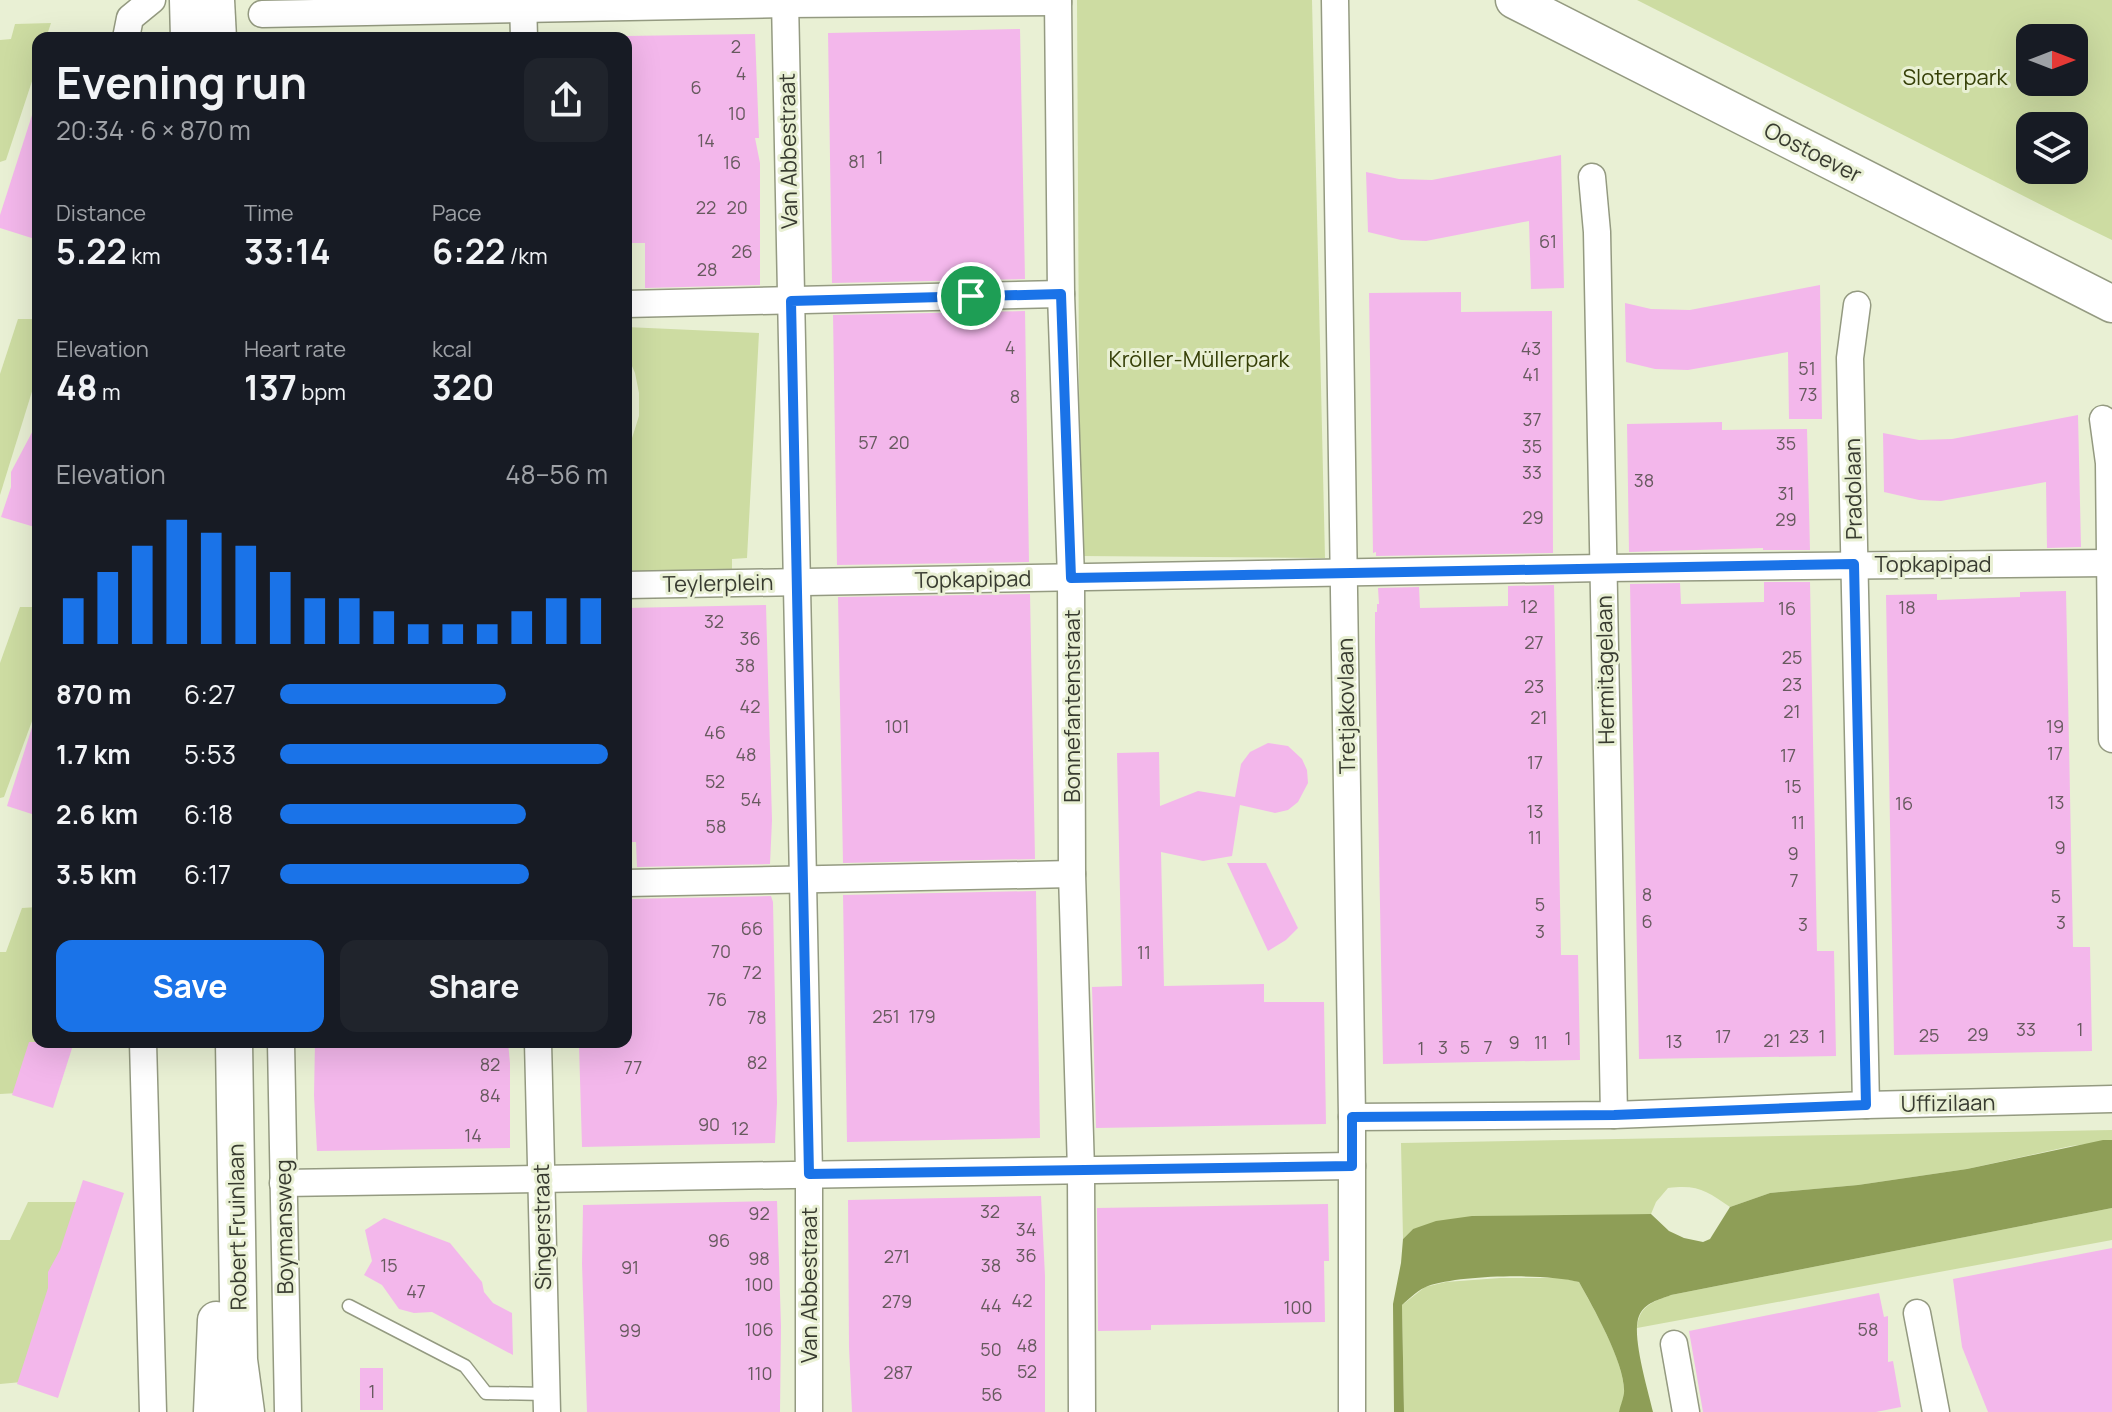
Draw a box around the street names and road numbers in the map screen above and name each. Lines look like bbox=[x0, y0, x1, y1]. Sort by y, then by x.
street label: Van Abbestraat bbox=[772, 73, 804, 229]
street label: Oostoever bbox=[1759, 115, 1867, 189]
street label: Pradolaan bbox=[1837, 438, 1869, 540]
street label: Topkapipad bbox=[1875, 549, 1991, 579]
street label: Topkapipad bbox=[914, 563, 1032, 595]
street label: Teylerplein bbox=[662, 567, 774, 599]
street label: Hermitagelaan bbox=[1589, 595, 1621, 745]
street label: Bonnefantenstraat bbox=[1057, 609, 1087, 803]
street label: Tretjakovlaan bbox=[1330, 638, 1362, 774]
street label: Uffizilaan bbox=[1900, 1087, 1996, 1119]
street label: Robert Fruinlaan bbox=[221, 1143, 253, 1311]
street label: Boymansweg bbox=[268, 1159, 300, 1295]
street label: Singerstraat bbox=[526, 1163, 558, 1290]
street label: Van Abbestraat bbox=[794, 1207, 824, 1363]

